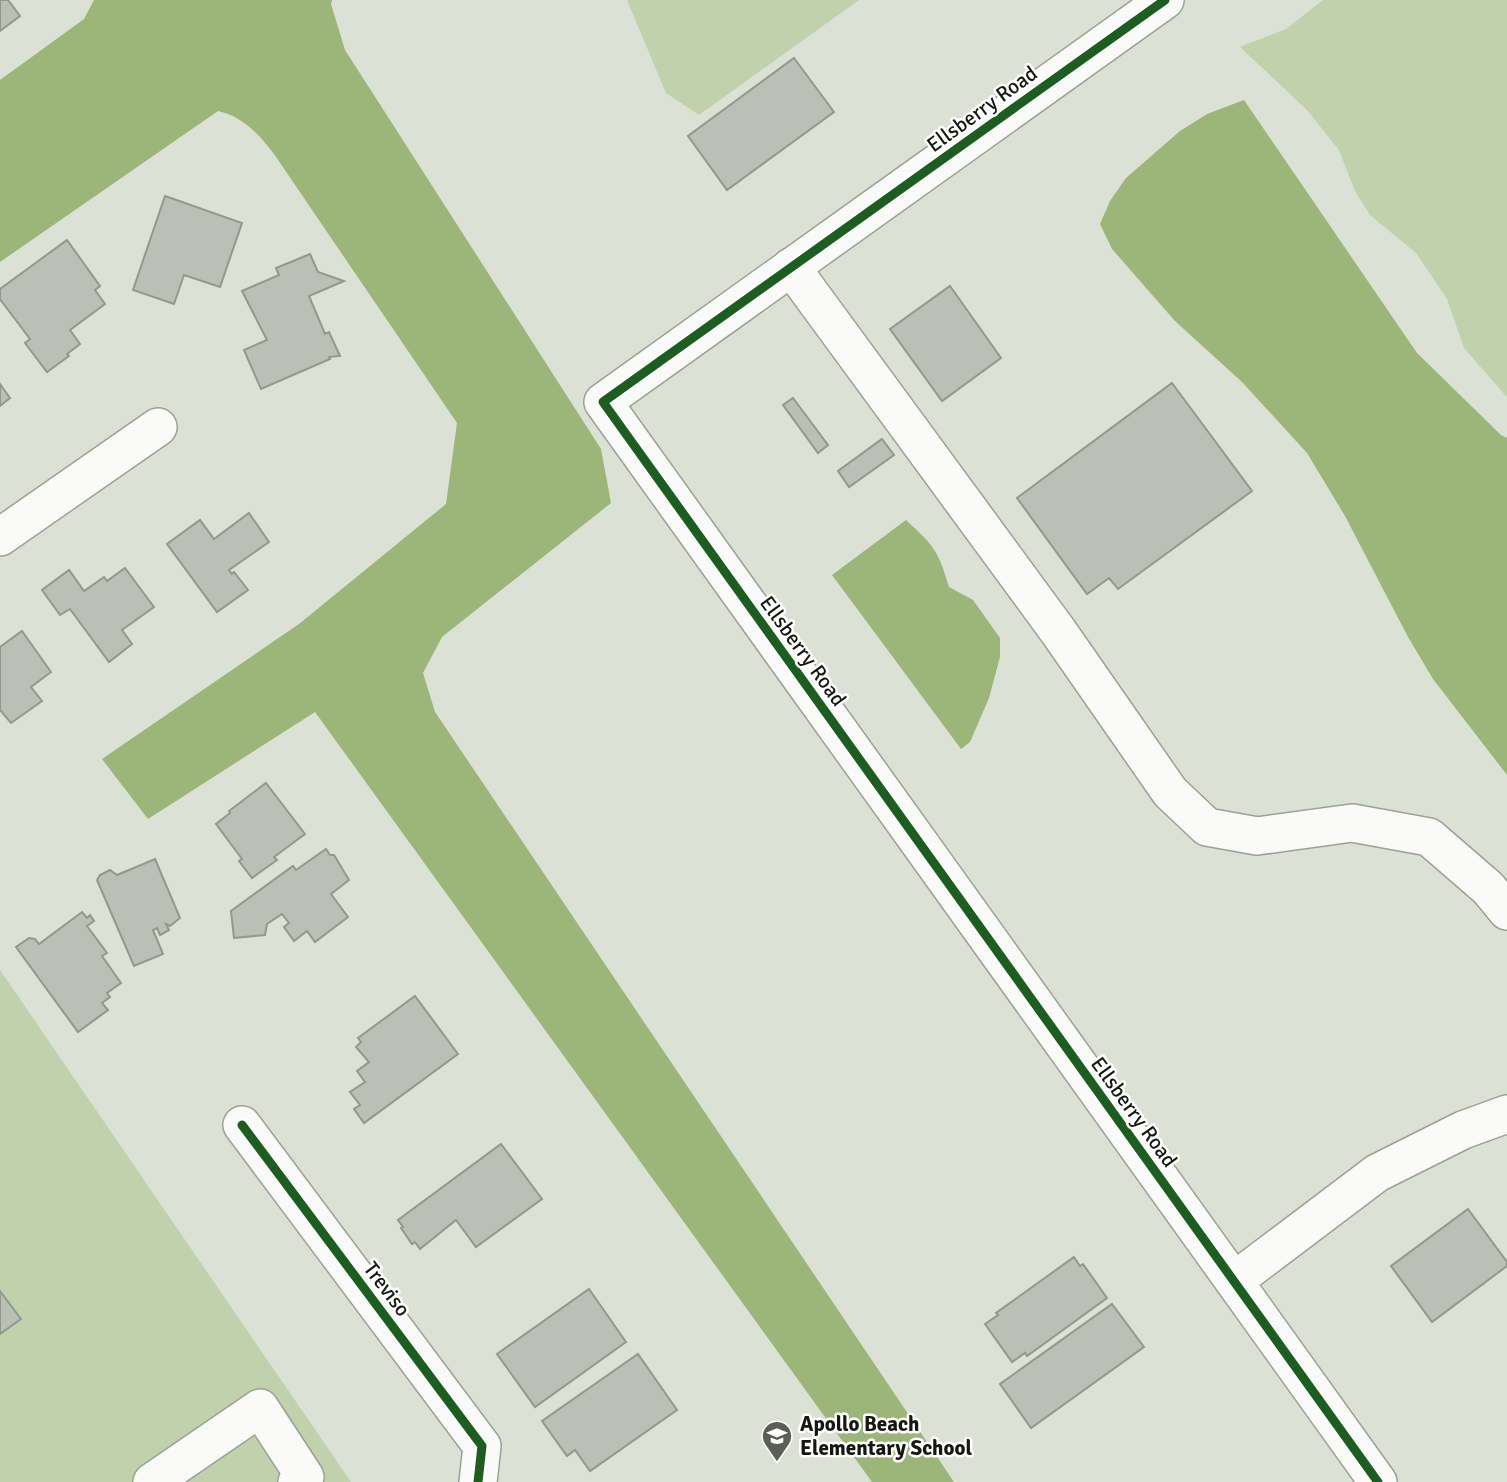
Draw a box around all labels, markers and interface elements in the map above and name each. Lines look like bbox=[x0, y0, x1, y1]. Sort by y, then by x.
street label: Ellsberry Road bbox=[922, 60, 1042, 158]
street label: Ellsberry Road bbox=[754, 591, 852, 711]
street label: Ellsberry Road bbox=[1085, 1052, 1183, 1172]
street label: Treviso bbox=[358, 1256, 416, 1322]
place label: Apollo Beach Elementary School bbox=[800, 1411, 972, 1461]
school or university icon: Apollo Beach Elementary School bbox=[760, 1419, 794, 1463]

